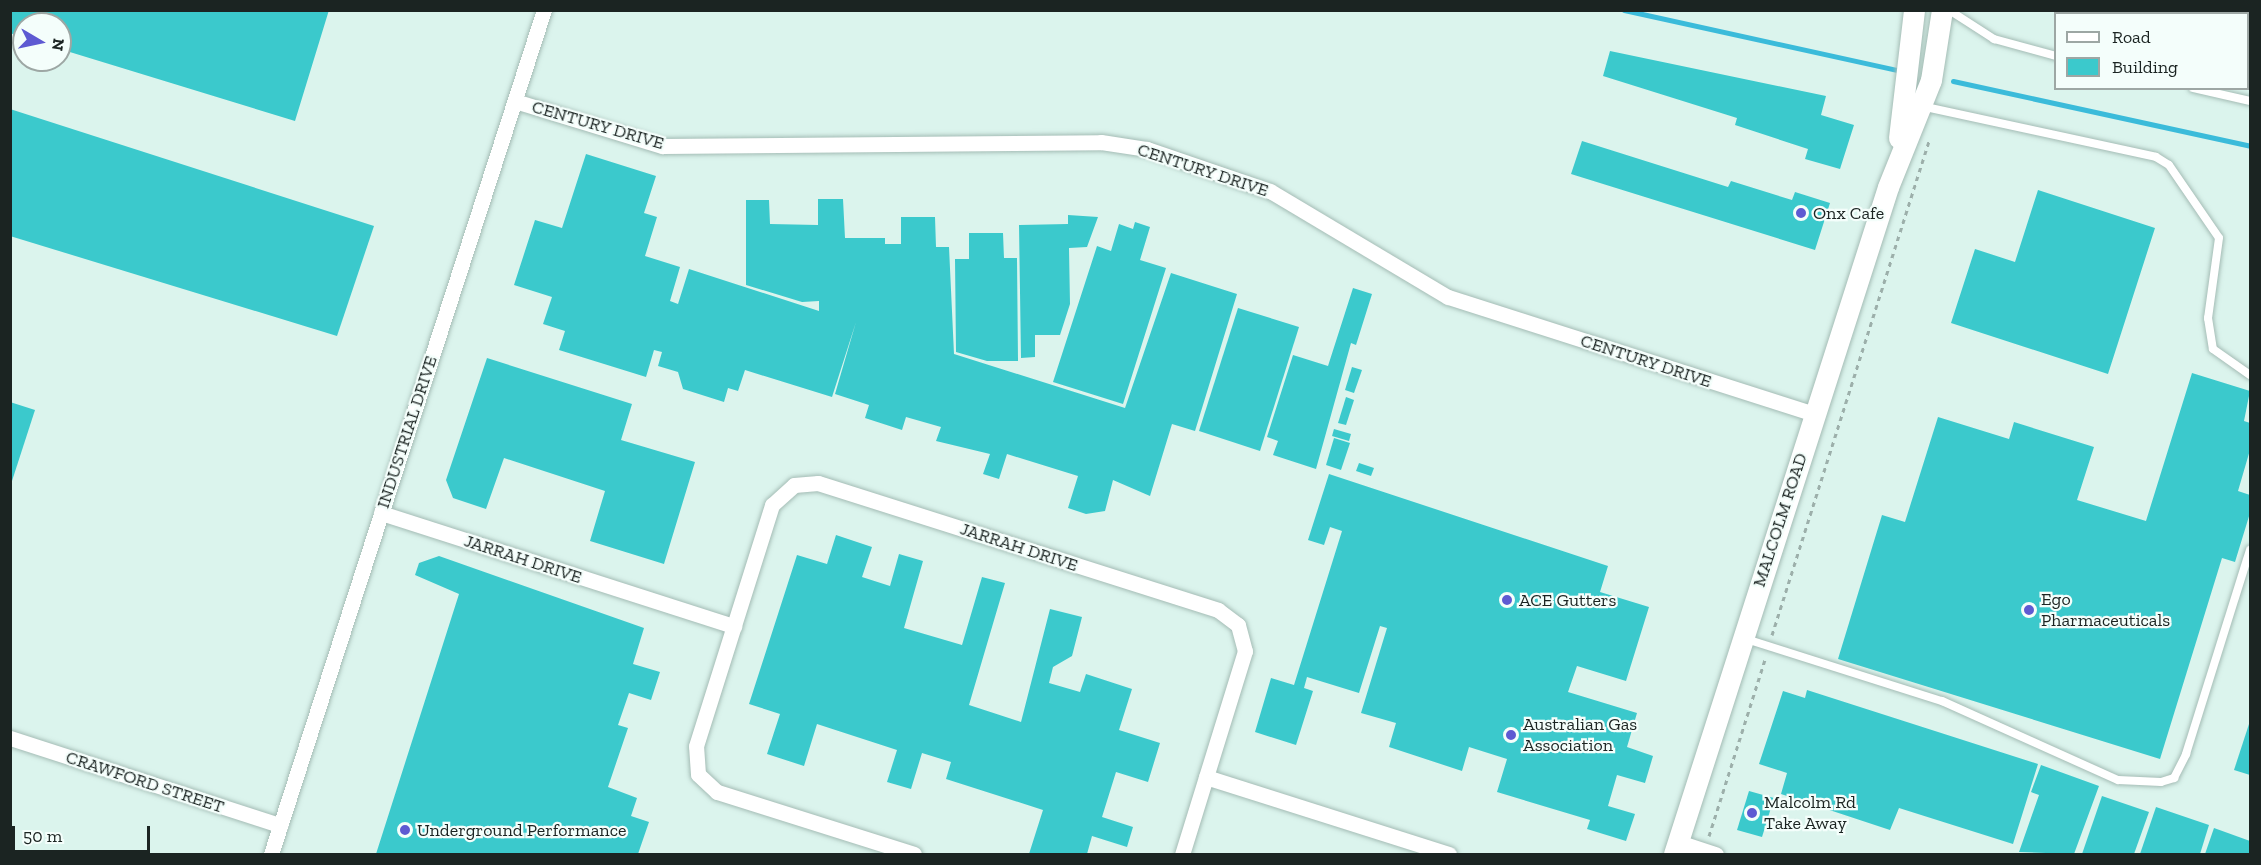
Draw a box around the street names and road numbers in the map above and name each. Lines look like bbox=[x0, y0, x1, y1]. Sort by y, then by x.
street label: CENTURY DRIVE bbox=[529, 96, 667, 154]
street label: CENTURY DRIVE bbox=[1134, 139, 1272, 201]
street label: CENTURY DRIVE bbox=[1577, 330, 1715, 392]
street label: INDUSTRIAL DRIVE bbox=[372, 353, 442, 511]
street label: MALCOLM ROAD bbox=[1748, 450, 1812, 590]
street label: JARRAH DRIVE bbox=[957, 518, 1081, 576]
street label: JARRAH DRIVE bbox=[461, 530, 585, 588]
street label: CRAWFORD STREET bbox=[63, 746, 227, 818]

